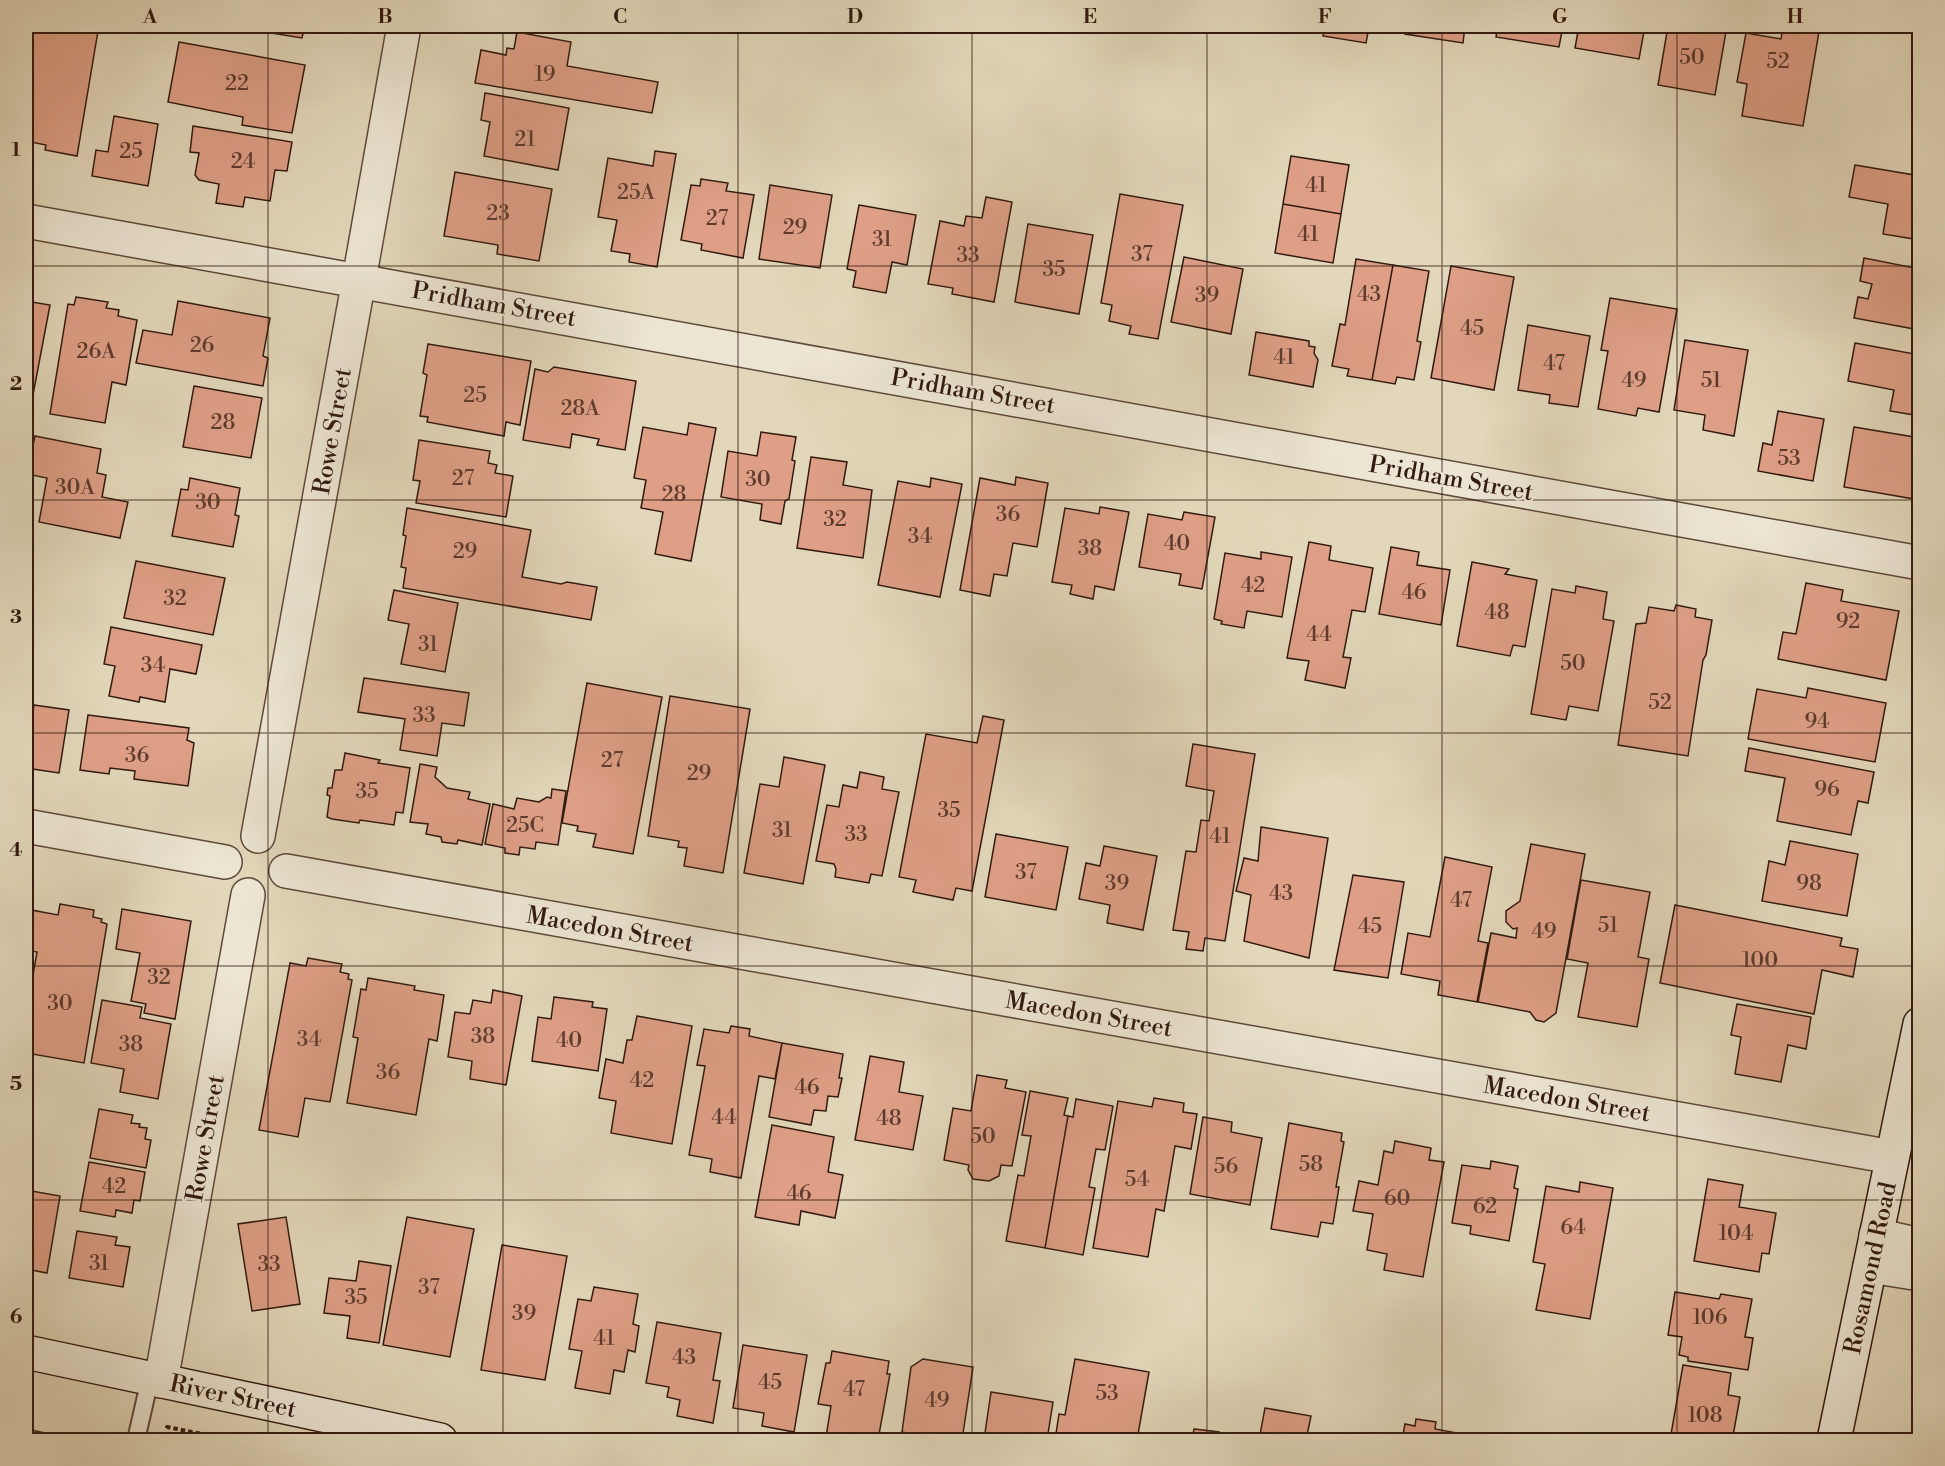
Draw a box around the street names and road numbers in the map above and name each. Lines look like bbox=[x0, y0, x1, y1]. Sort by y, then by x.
street label: Pridham Street bbox=[409, 276, 579, 334]
street label: Pridham Street bbox=[888, 363, 1058, 421]
street label: Rowe Street bbox=[307, 365, 359, 497]
street label: Pridham Street bbox=[1366, 450, 1536, 508]
street label: Macedon Street bbox=[524, 901, 696, 960]
street label: Macedon Street bbox=[1003, 986, 1175, 1045]
street label: Macedon Street bbox=[1481, 1071, 1653, 1130]
street label: Rowe Street bbox=[180, 1072, 232, 1204]
street label: Rosamond Road bbox=[1838, 1179, 1904, 1357]
street label: River Street bbox=[167, 1369, 299, 1425]

